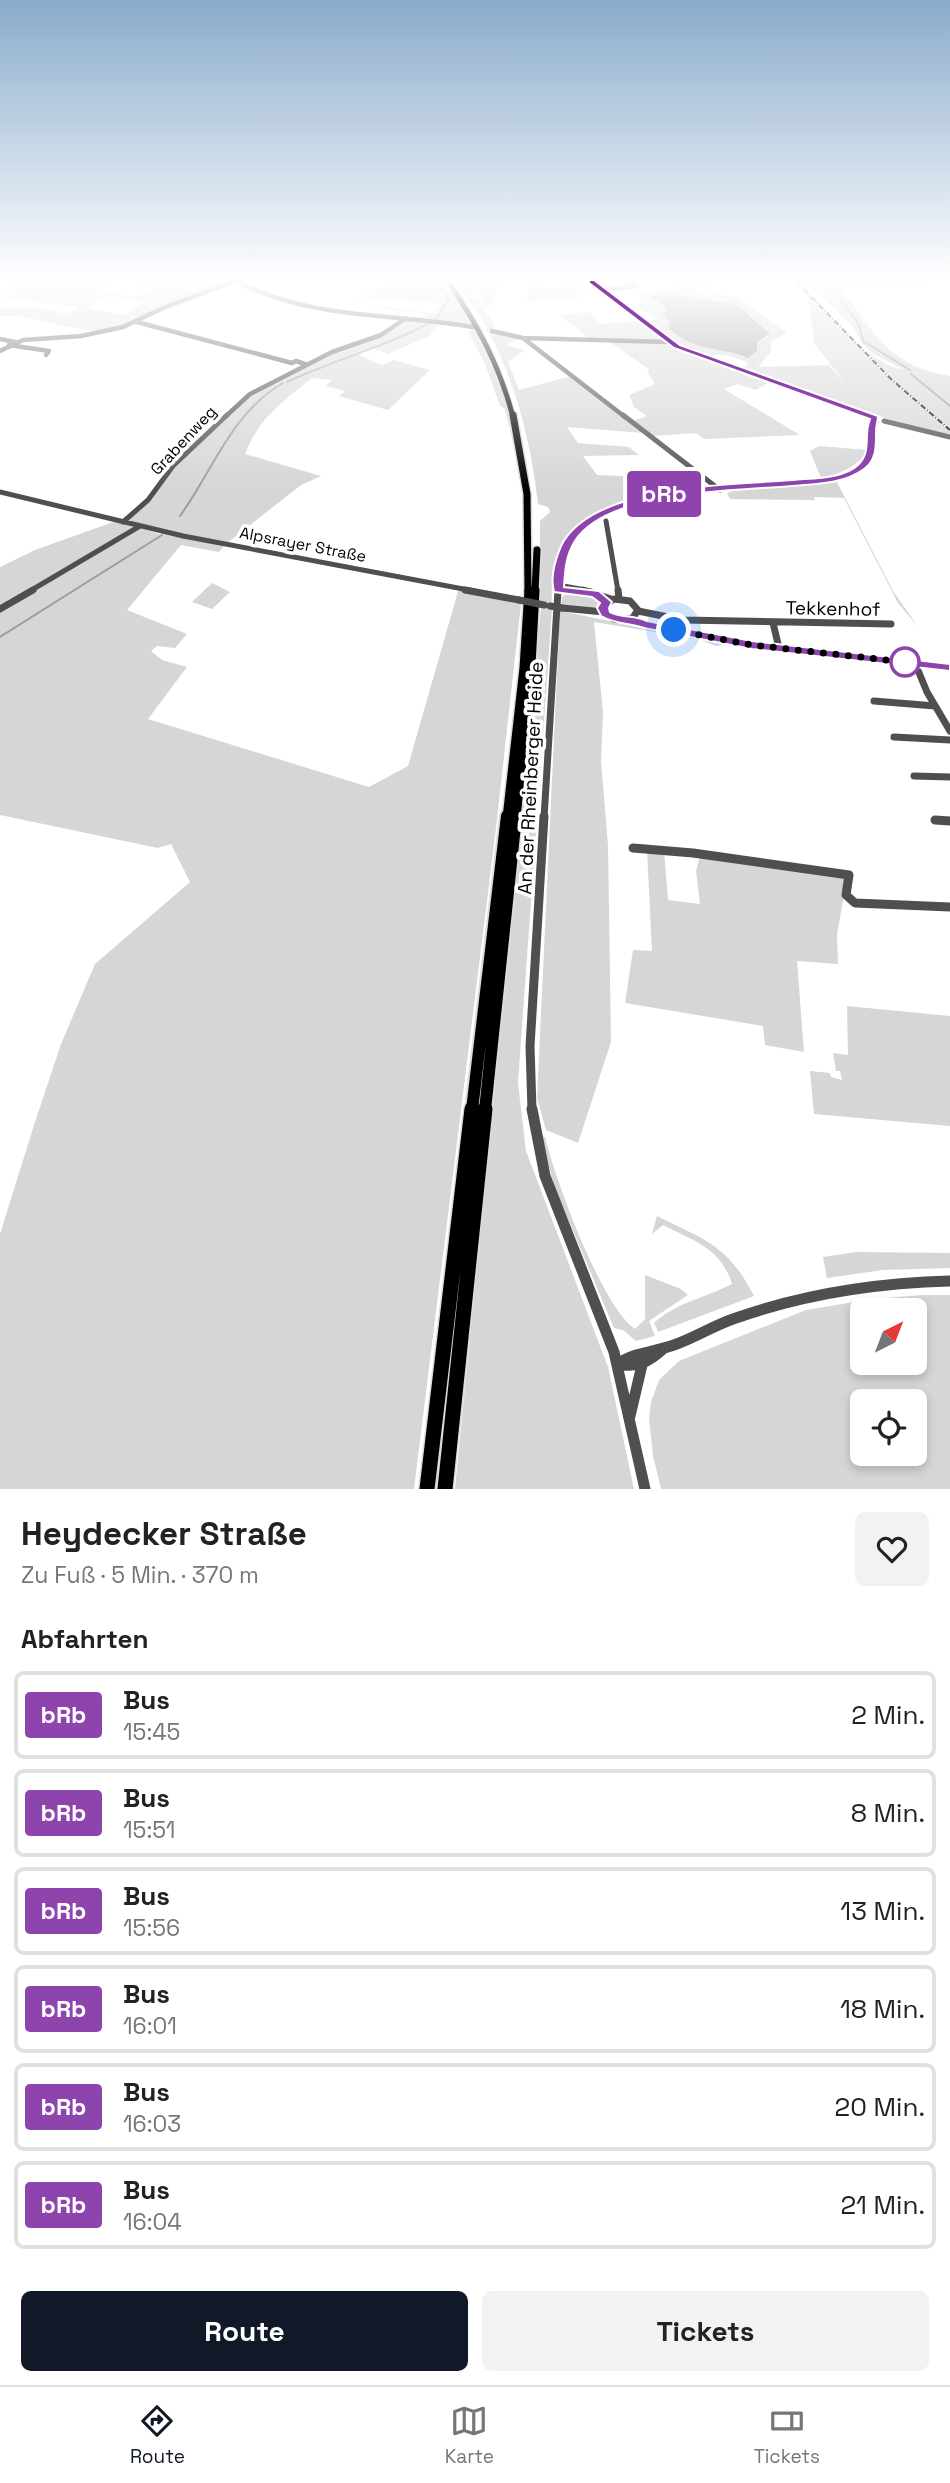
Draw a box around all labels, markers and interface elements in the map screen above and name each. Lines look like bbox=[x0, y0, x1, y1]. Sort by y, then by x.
street label: Grabenweg bbox=[146, 401, 221, 479]
line badge: bRb bbox=[624, 471, 704, 517]
text: bRb bbox=[641, 478, 687, 509]
street label: Alpsrayer Straße bbox=[238, 522, 368, 567]
street label: Tekkenhof bbox=[785, 595, 881, 622]
your location bbox=[656, 612, 691, 647]
unlabelled marker bbox=[890, 647, 920, 677]
street label: An der Rheinberger Heide bbox=[512, 661, 549, 895]
north arrow bbox=[850, 1298, 928, 1376]
map controls bbox=[850, 1298, 927, 1466]
button: locate bbox=[850, 1389, 927, 1466]
button: heart bbox=[855, 1512, 929, 1586]
text: Heydecker Straße bbox=[21, 1513, 307, 1555]
text: Zu Fuß · 5 Min. · 370 m bbox=[21, 1560, 259, 1590]
text: Abfahrten bbox=[21, 1622, 149, 1656]
text: Bus bbox=[123, 1683, 170, 1717]
text: 2 Min. bbox=[851, 1698, 925, 1732]
text: bRb bbox=[41, 1699, 86, 1730]
text: 15:45 bbox=[123, 1717, 180, 1747]
text: Bus bbox=[123, 1781, 170, 1815]
text: 8 Min. bbox=[851, 1796, 925, 1830]
text: bRb bbox=[41, 1797, 86, 1828]
text: 15:51 bbox=[123, 1815, 175, 1845]
text: Bus bbox=[123, 1879, 170, 1913]
text: 13 Min. bbox=[840, 1894, 925, 1928]
text: bRb bbox=[41, 1895, 86, 1926]
text: 15:56 bbox=[123, 1913, 180, 1943]
text: Bus bbox=[123, 1977, 170, 2011]
text: 18 Min. bbox=[840, 1992, 925, 2026]
text: bRb bbox=[41, 1993, 86, 2024]
text: 16:01 bbox=[123, 2011, 177, 2041]
text: Bus bbox=[123, 2075, 170, 2109]
text: 20 Min. bbox=[835, 2090, 925, 2124]
text: bRb bbox=[41, 2091, 86, 2122]
text: 16:03 bbox=[123, 2109, 181, 2139]
text: Bus bbox=[123, 2173, 170, 2207]
text: 21 Min. bbox=[840, 2188, 925, 2222]
text: bRb bbox=[41, 2189, 86, 2220]
text: 16:04 bbox=[123, 2207, 182, 2237]
button: Route bbox=[21, 2291, 468, 2371]
button: Tickets bbox=[482, 2291, 929, 2371]
tab: Route bbox=[130, 2402, 185, 2469]
tab: Karte bbox=[445, 2402, 494, 2469]
tab: Tickets bbox=[754, 2402, 820, 2469]

